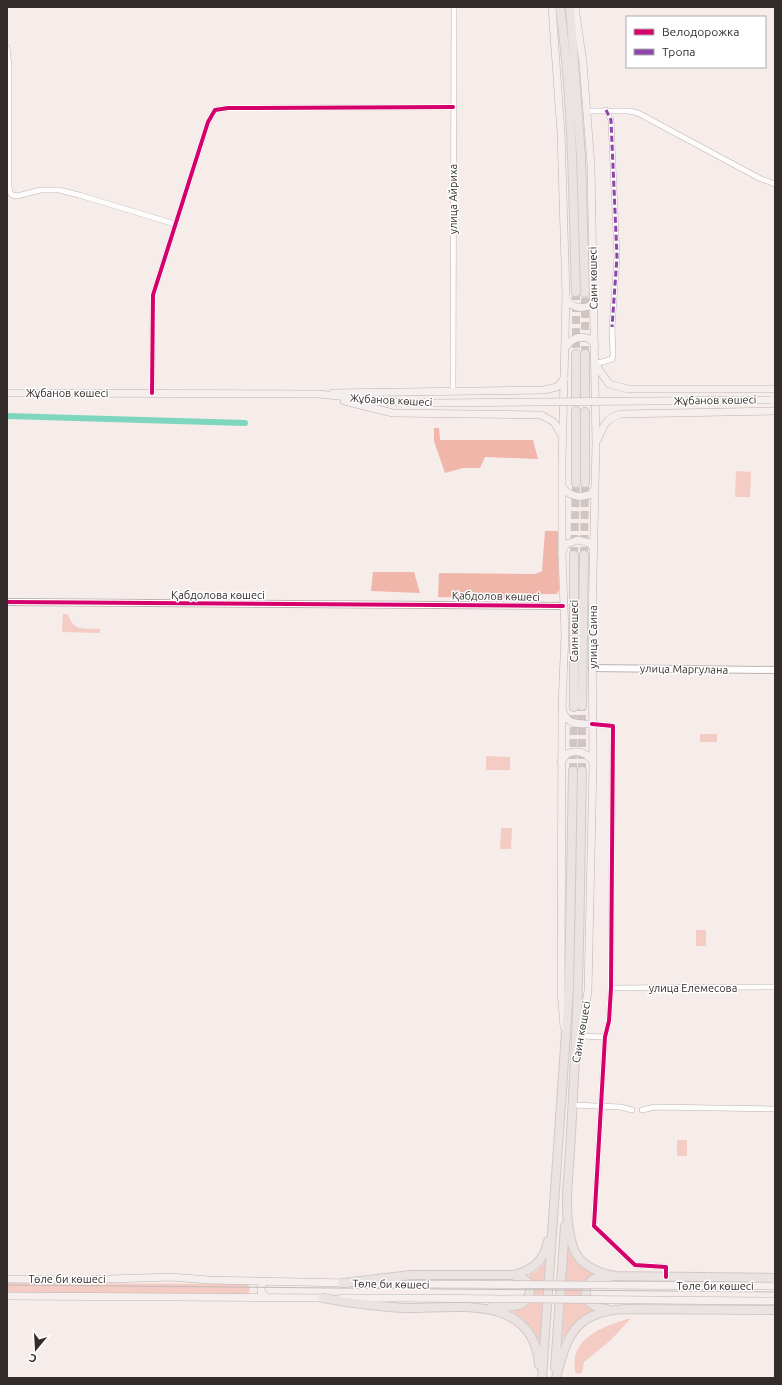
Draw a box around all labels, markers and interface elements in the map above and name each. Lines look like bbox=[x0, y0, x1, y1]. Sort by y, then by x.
legend bbox=[626, 16, 766, 68]
text: Велодорожка bbox=[662, 25, 739, 38]
text: Тропа bbox=[662, 45, 695, 58]
street label: улица Айриха bbox=[447, 164, 459, 234]
street label: Саин көшесі bbox=[586, 247, 600, 309]
street label: Жұбанов көшесі bbox=[26, 387, 108, 399]
street label: Жұбанов көшесі bbox=[349, 392, 433, 408]
street label: Жұбанов көшесі bbox=[674, 393, 756, 407]
street label: Қабдолова көшесі bbox=[171, 589, 265, 601]
street label: Қабдолов көшесі bbox=[452, 589, 540, 603]
street label: Саин көшесі bbox=[568, 600, 580, 662]
street label: улица Саина bbox=[587, 605, 599, 669]
street label: улица Маргулана bbox=[640, 662, 728, 676]
street label: улица Елемесова bbox=[649, 982, 737, 994]
street label: Саин көшесі bbox=[570, 1000, 592, 1064]
street label: Төле би көшесі bbox=[28, 1273, 106, 1285]
street label: Төле би көшесі bbox=[352, 1277, 430, 1291]
street label: Төле би көшесі bbox=[676, 1280, 754, 1292]
north arrow bbox=[16, 1329, 56, 1369]
text: С bbox=[28, 1352, 38, 1365]

